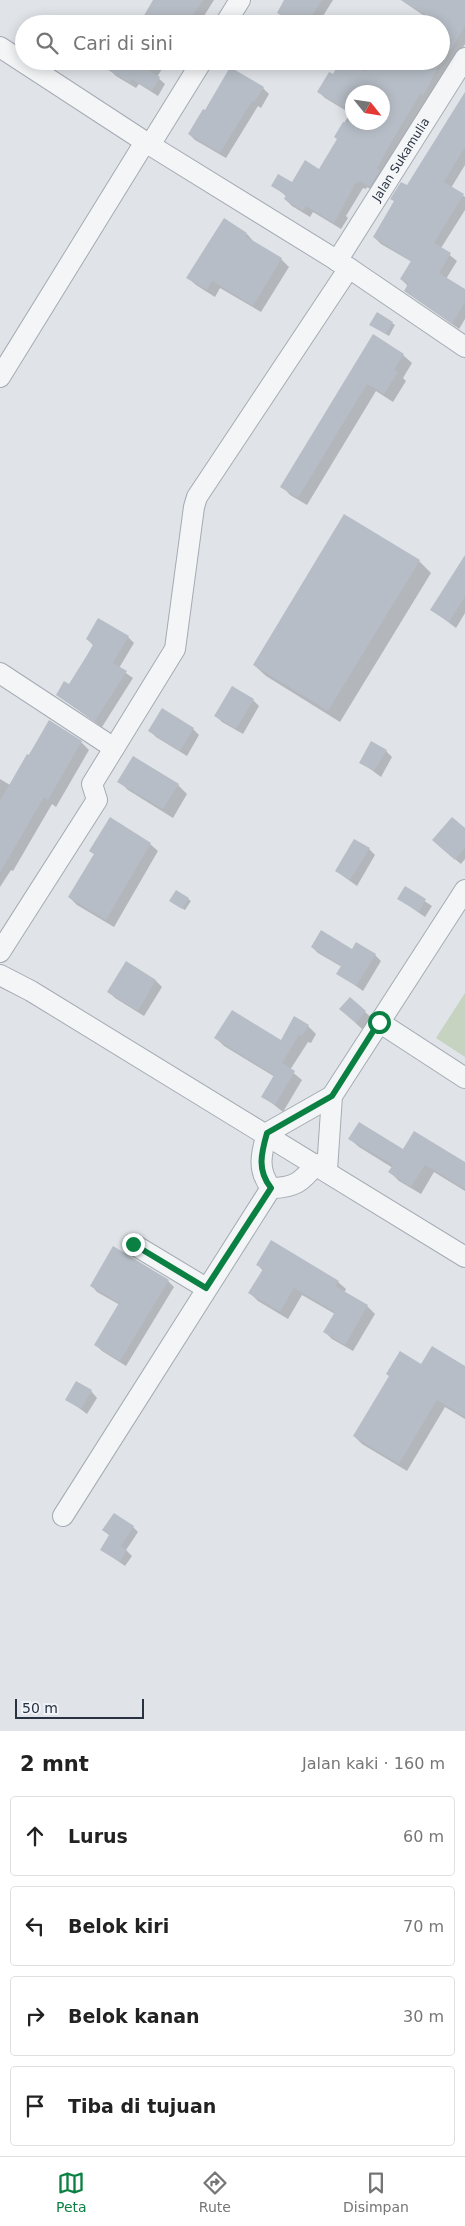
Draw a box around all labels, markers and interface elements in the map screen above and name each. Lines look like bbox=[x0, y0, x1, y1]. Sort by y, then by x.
search box bbox=[15, 15, 450, 70]
icon: search bbox=[33, 29, 61, 57]
text: Cari di sini bbox=[73, 32, 173, 54]
north arrow bbox=[345, 85, 390, 130]
street label: Jalan Sukamulia bbox=[369, 115, 432, 205]
route start bbox=[368, 1011, 391, 1034]
route end bbox=[122, 1233, 145, 1256]
scale bar bbox=[15, 1696, 144, 1719]
text: 50 m bbox=[22, 1700, 58, 1716]
text: 2 mnt bbox=[20, 1752, 89, 1776]
text: Jalan kaki · 160 m bbox=[302, 1754, 445, 1773]
icon: ahead bbox=[21, 1822, 49, 1850]
text: Lurus bbox=[68, 1825, 128, 1847]
text: 60 m bbox=[403, 1827, 444, 1846]
icon: left bbox=[21, 1912, 49, 1940]
text: Belok kiri bbox=[68, 1915, 169, 1937]
text: 70 m bbox=[403, 1917, 444, 1936]
icon: right bbox=[21, 2002, 49, 2030]
text: Belok kanan bbox=[68, 2005, 200, 2027]
text: 30 m bbox=[403, 2007, 444, 2026]
icon: arrive bbox=[21, 2092, 49, 2120]
text: Tiba di tujuan bbox=[68, 2095, 216, 2117]
tab: Peta bbox=[56, 2169, 87, 2215]
tab: Rute bbox=[199, 2169, 231, 2215]
tab: Disimpan bbox=[343, 2169, 409, 2215]

